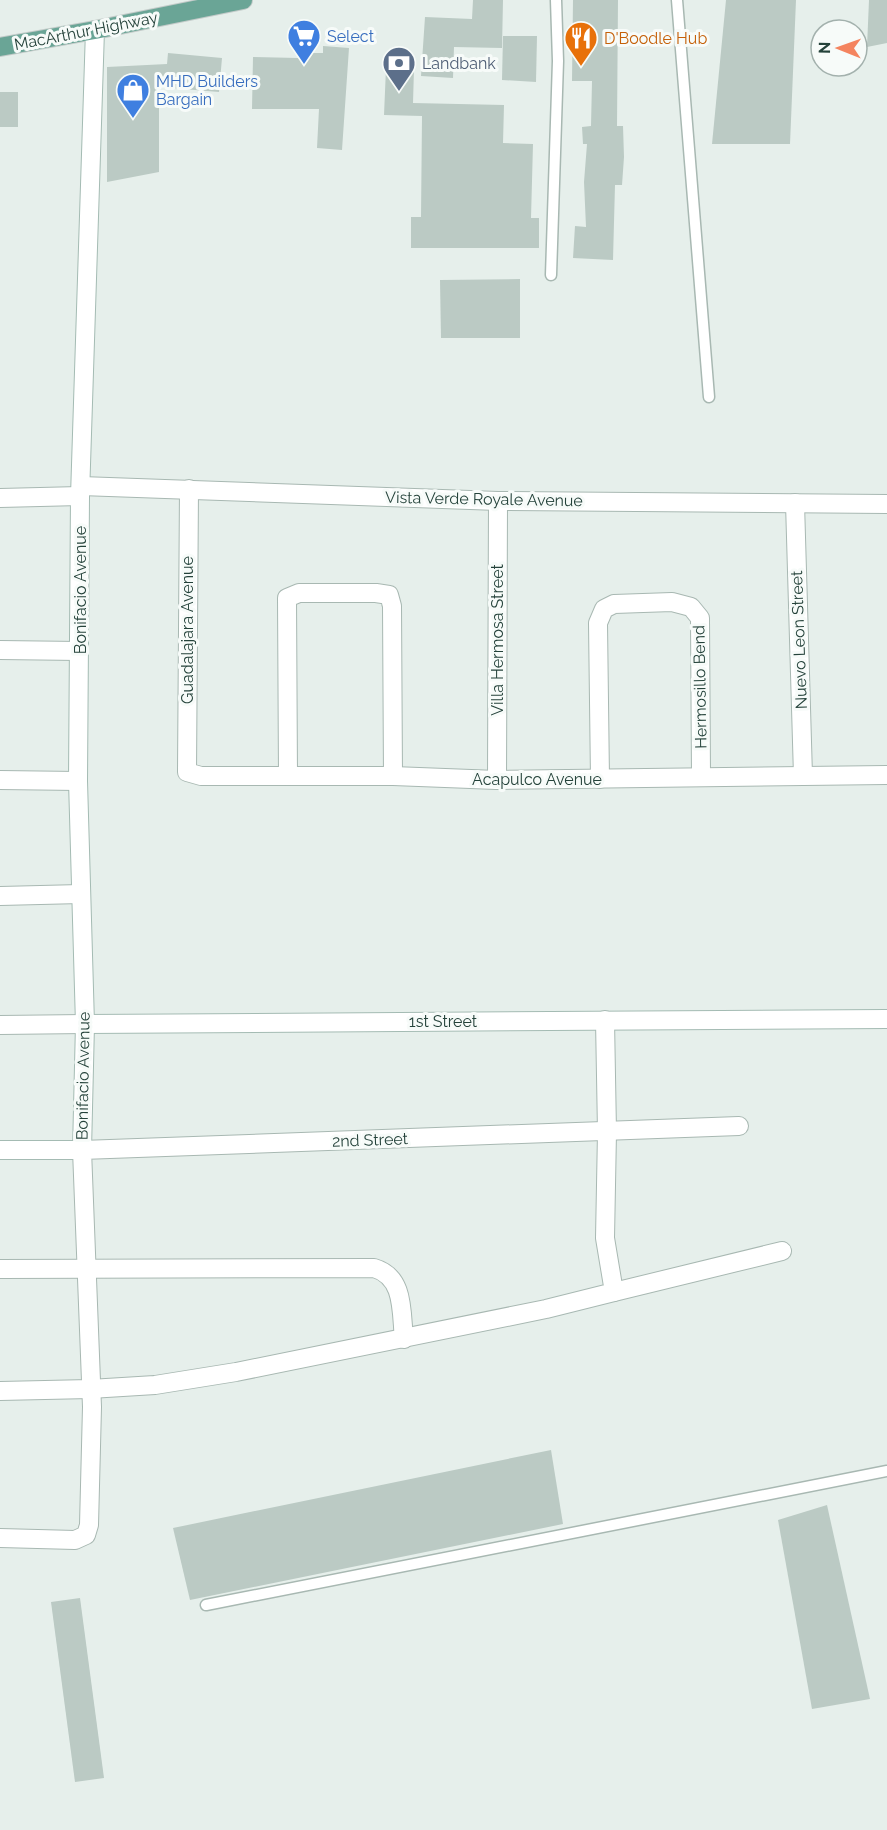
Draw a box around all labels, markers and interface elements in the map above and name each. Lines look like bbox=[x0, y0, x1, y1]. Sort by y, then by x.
street label: MacArthur Highway bbox=[13, 8, 160, 54]
supermarket icon: Select bbox=[286, 18, 322, 65]
north arrow bbox=[809, 18, 869, 78]
restaurant icon: D'Boodle Hub bbox=[563, 20, 599, 67]
place label: Select bbox=[327, 27, 375, 46]
place label: D'Boodle Hub bbox=[604, 29, 707, 48]
text: N bbox=[815, 41, 834, 54]
bank icon: Landbank bbox=[381, 45, 417, 92]
place label: Landbank bbox=[422, 54, 496, 73]
shop icon: MHD Builders Bargain bbox=[115, 72, 151, 119]
place label: MHD Builders Bargain bbox=[156, 72, 258, 109]
street label: Vista Verde Royale Avenue bbox=[385, 488, 583, 510]
street label: Bonifacio Avenue bbox=[71, 526, 90, 654]
street label: Guadalajara Avenue bbox=[178, 556, 197, 704]
street label: Villa Hermosa Street bbox=[488, 564, 507, 716]
street label: Nuevo Leon Street bbox=[787, 570, 811, 710]
street label: Hermosillo Bend bbox=[689, 625, 711, 749]
street label: Acapulco Avenue bbox=[472, 770, 602, 789]
street label: Bonifacio Avenue bbox=[72, 1012, 94, 1140]
street label: 1st Street bbox=[409, 1012, 478, 1031]
street label: 2nd Street bbox=[332, 1129, 409, 1151]

